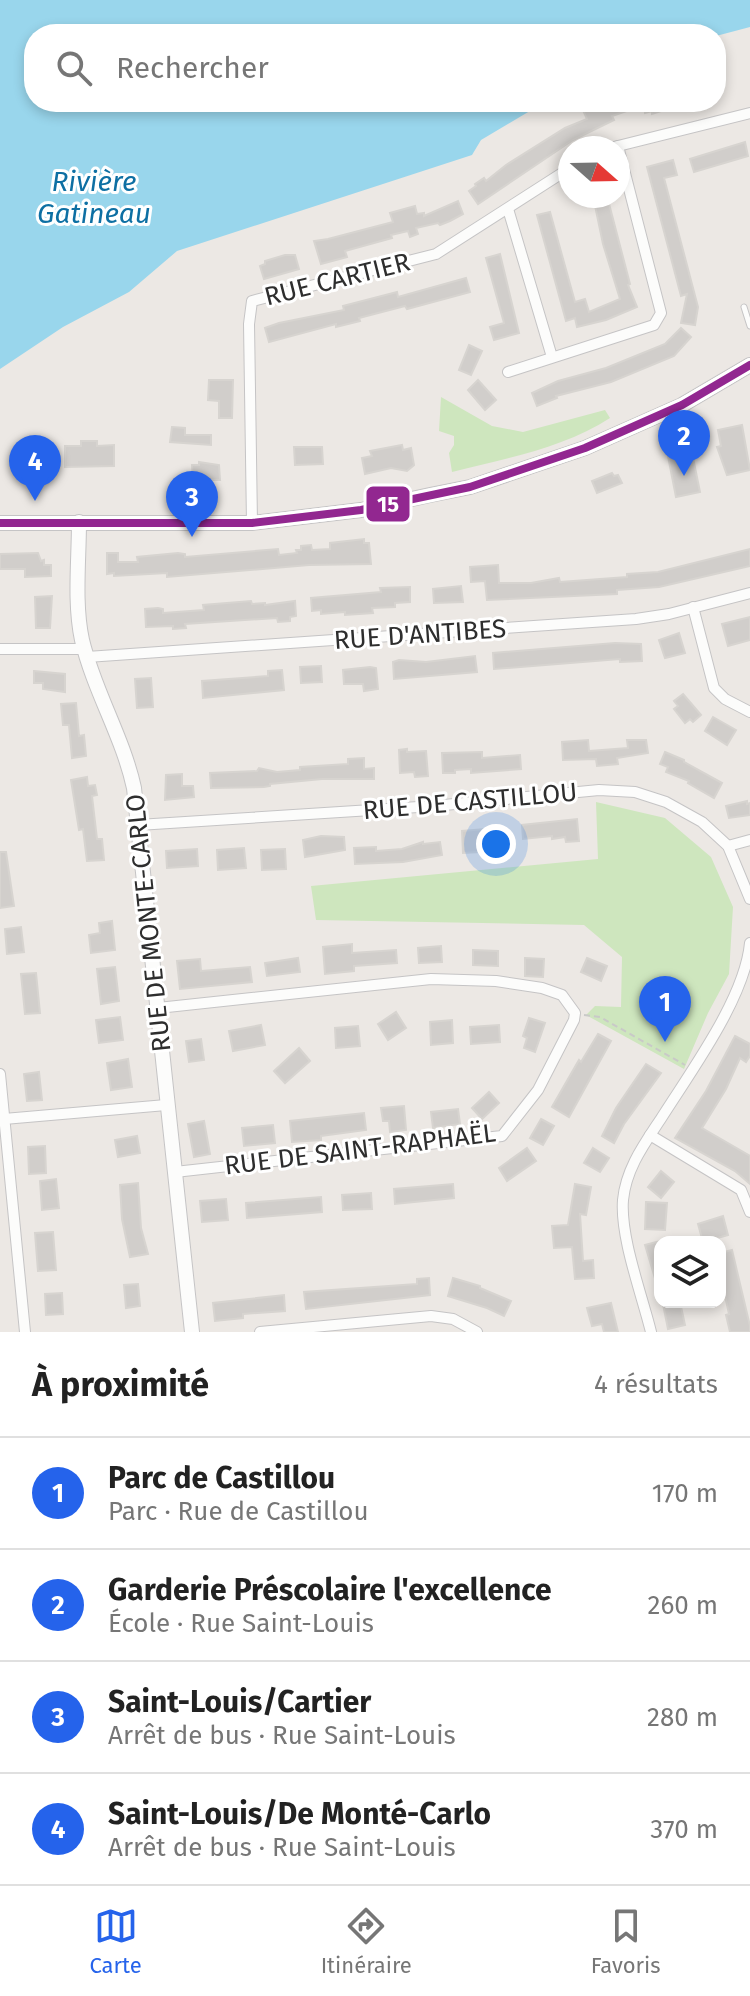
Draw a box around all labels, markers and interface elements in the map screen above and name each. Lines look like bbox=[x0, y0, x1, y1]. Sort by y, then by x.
search box bbox=[24, 24, 726, 112]
icon: search bbox=[52, 46, 96, 90]
text: Rechercher bbox=[116, 50, 269, 86]
north arrow bbox=[558, 136, 630, 208]
water label: Rivière Gatineau bbox=[37, 165, 151, 230]
street label: RUE CARTIER bbox=[261, 246, 413, 313]
pin: 2 bbox=[658, 410, 710, 476]
pin: 4 bbox=[9, 435, 61, 501]
pin: 3 bbox=[166, 471, 218, 537]
line badge: 15 bbox=[365, 485, 411, 523]
text: 15 bbox=[377, 491, 399, 518]
street label: RUE D'ANTIBES bbox=[333, 613, 507, 656]
street label: RUE DE CASTILLOU bbox=[362, 777, 579, 826]
street label: RUE DE MONTE-CARLO bbox=[120, 792, 177, 1053]
your location bbox=[476, 824, 516, 864]
pin: 1 bbox=[639, 976, 691, 1042]
street label: RUE DE SAINT-RAPHAËL bbox=[223, 1117, 498, 1182]
map controls bbox=[654, 1236, 726, 1308]
button: layers bbox=[654, 1236, 726, 1308]
text: À proximité bbox=[32, 1364, 209, 1405]
text: 4 résultats bbox=[594, 1369, 718, 1400]
text: Parc de Castillou bbox=[108, 1460, 335, 1496]
text: 1 bbox=[52, 1478, 64, 1509]
text: 170 m bbox=[652, 1478, 718, 1509]
text: Parc · Rue de Castillou bbox=[108, 1496, 369, 1527]
text: Garderie Préscolaire l'excellence bbox=[108, 1572, 552, 1608]
text: 2 bbox=[51, 1590, 65, 1621]
text: 260 m bbox=[648, 1590, 718, 1621]
text: École · Rue Saint-Louis bbox=[108, 1608, 374, 1639]
text: Saint-Louis/Cartier bbox=[108, 1684, 371, 1720]
text: 3 bbox=[51, 1702, 65, 1733]
text: 280 m bbox=[647, 1702, 718, 1733]
text: Arrêt de bus · Rue Saint-Louis bbox=[108, 1720, 456, 1751]
text: Saint-Louis/De Monté-Carlo bbox=[108, 1796, 491, 1832]
text: 4 bbox=[51, 1814, 65, 1845]
text: 370 m bbox=[650, 1814, 718, 1845]
text: Arrêt de bus · Rue Saint-Louis bbox=[108, 1832, 456, 1863]
tab: Carte bbox=[89, 1904, 142, 1979]
tab: Itinéraire bbox=[321, 1904, 412, 1979]
tab: Favoris bbox=[591, 1904, 661, 1979]

